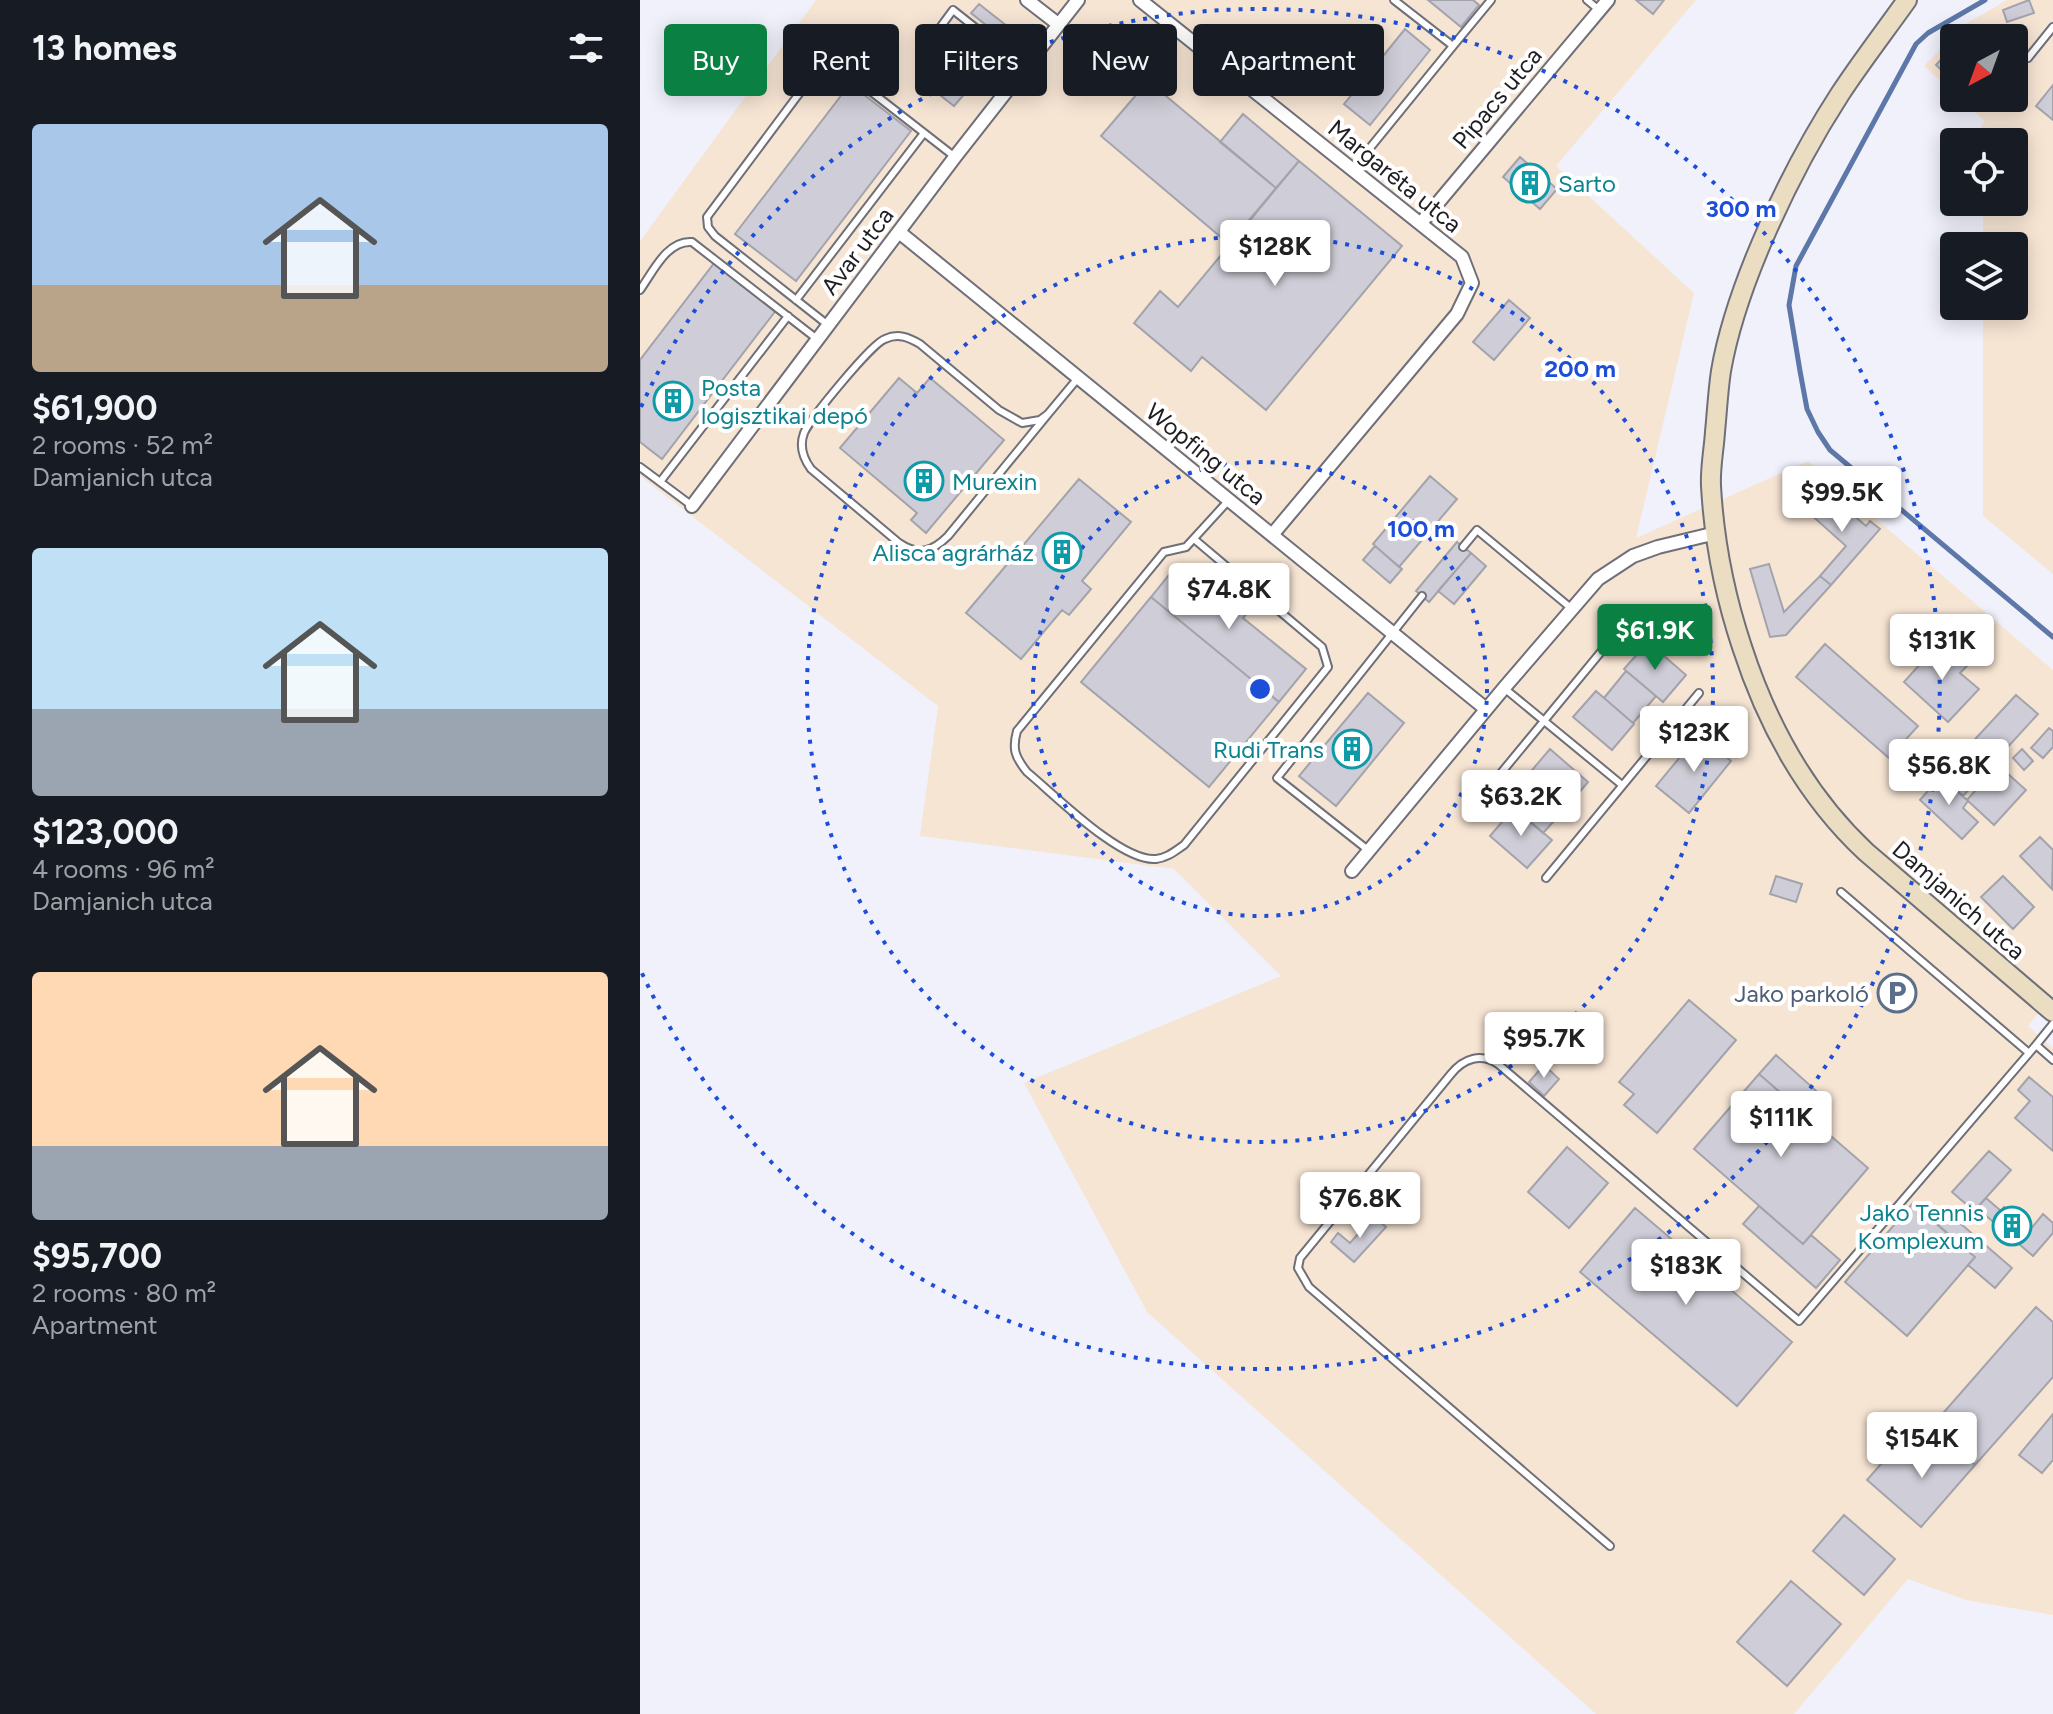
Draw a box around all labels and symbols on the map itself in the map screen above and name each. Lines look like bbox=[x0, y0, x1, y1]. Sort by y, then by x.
north arrow bbox=[1940, 24, 2028, 112]
street label: Pipacs utca bbox=[1446, 41, 1548, 155]
street label: Margaréta utca bbox=[1323, 113, 1467, 239]
building icon: Sarto bbox=[1509, 162, 1551, 204]
place label: Sarto bbox=[1558, 169, 1616, 198]
text: 300 m bbox=[1705, 194, 1777, 223]
street label: Avar utca bbox=[815, 202, 899, 300]
pin: $128K bbox=[1219, 220, 1331, 288]
text: 200 m bbox=[1544, 354, 1616, 383]
place label: Posta logisztikai depó bbox=[701, 373, 868, 430]
building icon: Posta logisztikai depó bbox=[652, 380, 694, 422]
street label: Wopfing utca bbox=[1140, 397, 1272, 511]
building icon: Murexin bbox=[903, 460, 945, 502]
pin: $99.5K bbox=[1777, 466, 1907, 534]
place label: Murexin bbox=[952, 467, 1037, 496]
text: 100 m bbox=[1387, 514, 1455, 543]
building icon: Alisca agrárház bbox=[1041, 531, 1083, 573]
place label: Alisca agrárház bbox=[872, 538, 1034, 567]
pin: $74.8K bbox=[1164, 563, 1294, 631]
pin: $61.9K bbox=[1590, 604, 1720, 672]
pin: $131K bbox=[1886, 614, 1998, 682]
centre of rings bbox=[1246, 675, 1274, 703]
pin: $123K bbox=[1638, 706, 1750, 774]
building icon: Rudi Trans bbox=[1331, 728, 1373, 770]
place label: Rudi Trans bbox=[1213, 735, 1324, 764]
pin: $56.8K bbox=[1884, 739, 2014, 807]
pin: $63.2K bbox=[1456, 770, 1586, 838]
street label: Damjanich utca bbox=[1887, 834, 2031, 966]
parking icon: Jako parkoló bbox=[1876, 972, 1918, 1014]
place label: Jako parkoló bbox=[1734, 979, 1869, 1008]
pin: $95.7K bbox=[1479, 1012, 1609, 1080]
pin: $111K bbox=[1725, 1091, 1837, 1159]
pin: $76.8K bbox=[1295, 1172, 1425, 1240]
place label: Jako Tennis Komplexum bbox=[1858, 1198, 1984, 1255]
building icon: Jako Tennis Komplexum bbox=[1991, 1205, 2033, 1247]
pin: $183K bbox=[1630, 1239, 1742, 1307]
pin: $154K bbox=[1866, 1412, 1978, 1480]

